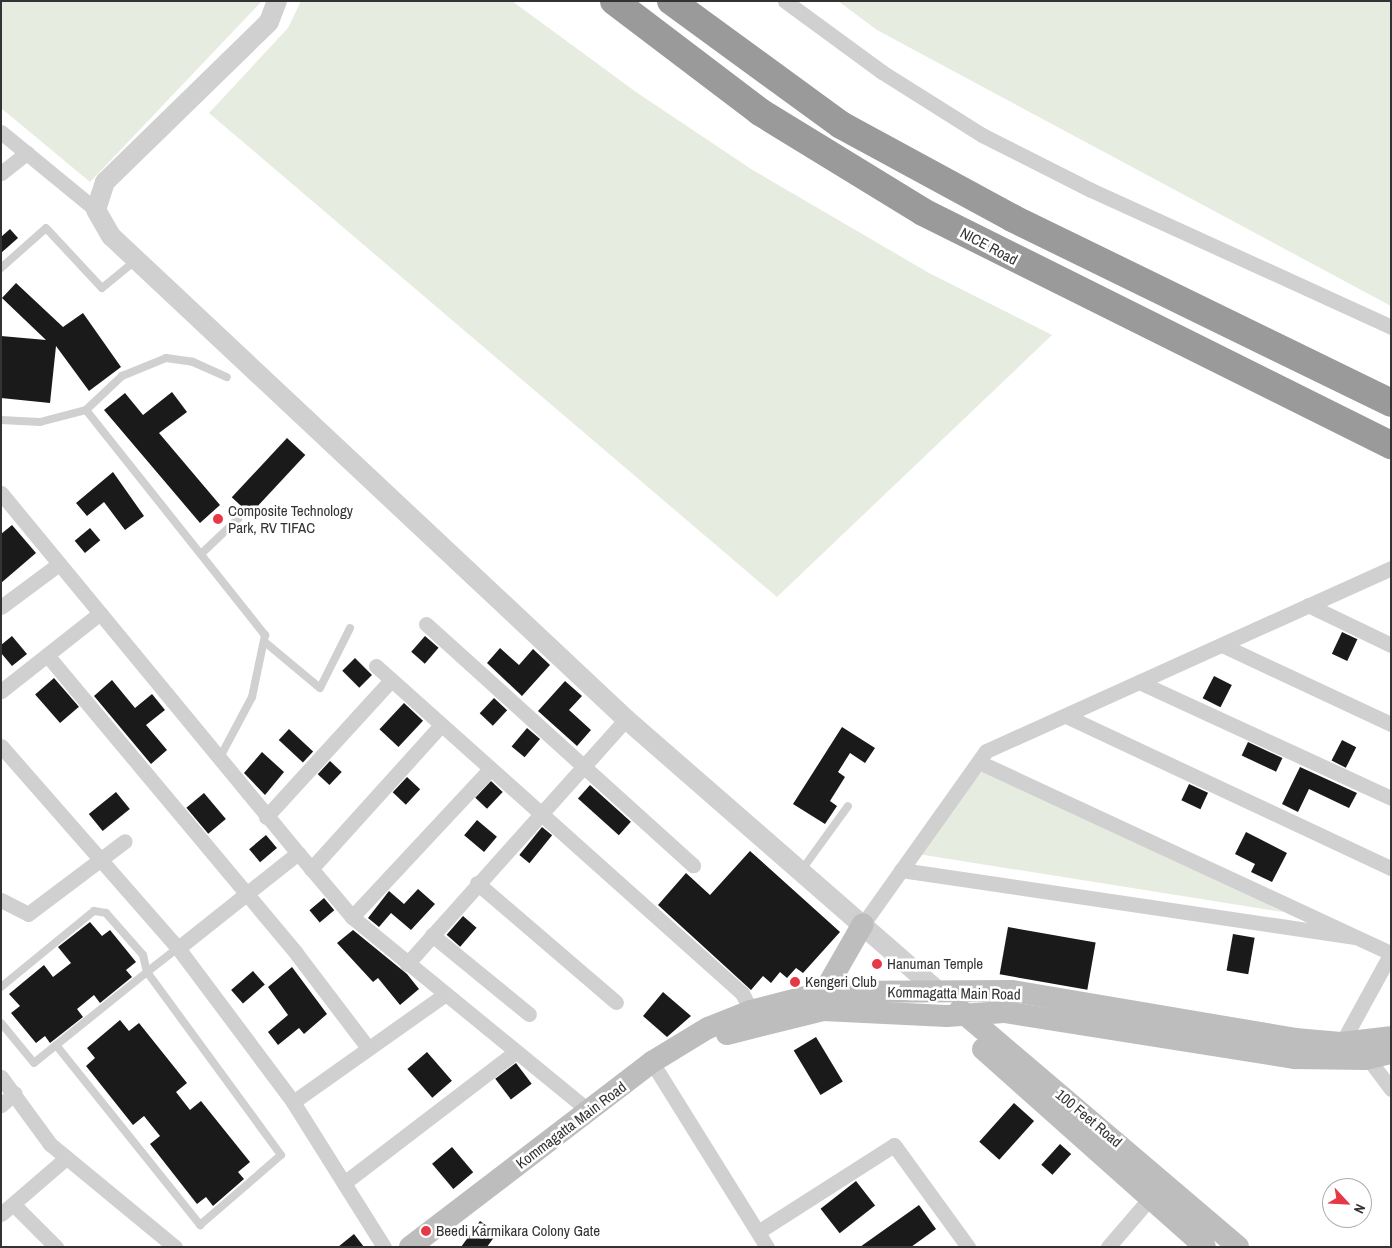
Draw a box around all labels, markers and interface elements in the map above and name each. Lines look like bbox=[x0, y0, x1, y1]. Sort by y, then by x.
street label: NICE Road bbox=[957, 223, 1021, 269]
place label: Composite Technology Park, RV TIFAC bbox=[228, 501, 353, 536]
marker: Composite Technology Park, RV TIFAC bbox=[212, 513, 224, 525]
place label: Hanuman Temple bbox=[887, 955, 983, 973]
marker: Hanuman Temple bbox=[871, 958, 883, 970]
place label: Kengeri Club bbox=[805, 973, 877, 991]
marker: Kengeri Club bbox=[789, 976, 801, 988]
street label: Kommagatta Main Road bbox=[887, 983, 1021, 1003]
street label: Kommagatta Main Road bbox=[512, 1078, 630, 1172]
street label: 100 Feet Road bbox=[1052, 1085, 1126, 1151]
north arrow bbox=[1322, 1178, 1372, 1228]
text: N bbox=[1350, 1201, 1370, 1216]
place label: Beedi Karmikara Colony Gate bbox=[436, 1222, 600, 1240]
marker: Beedi Karmikara Colony Gate bbox=[420, 1225, 432, 1237]

